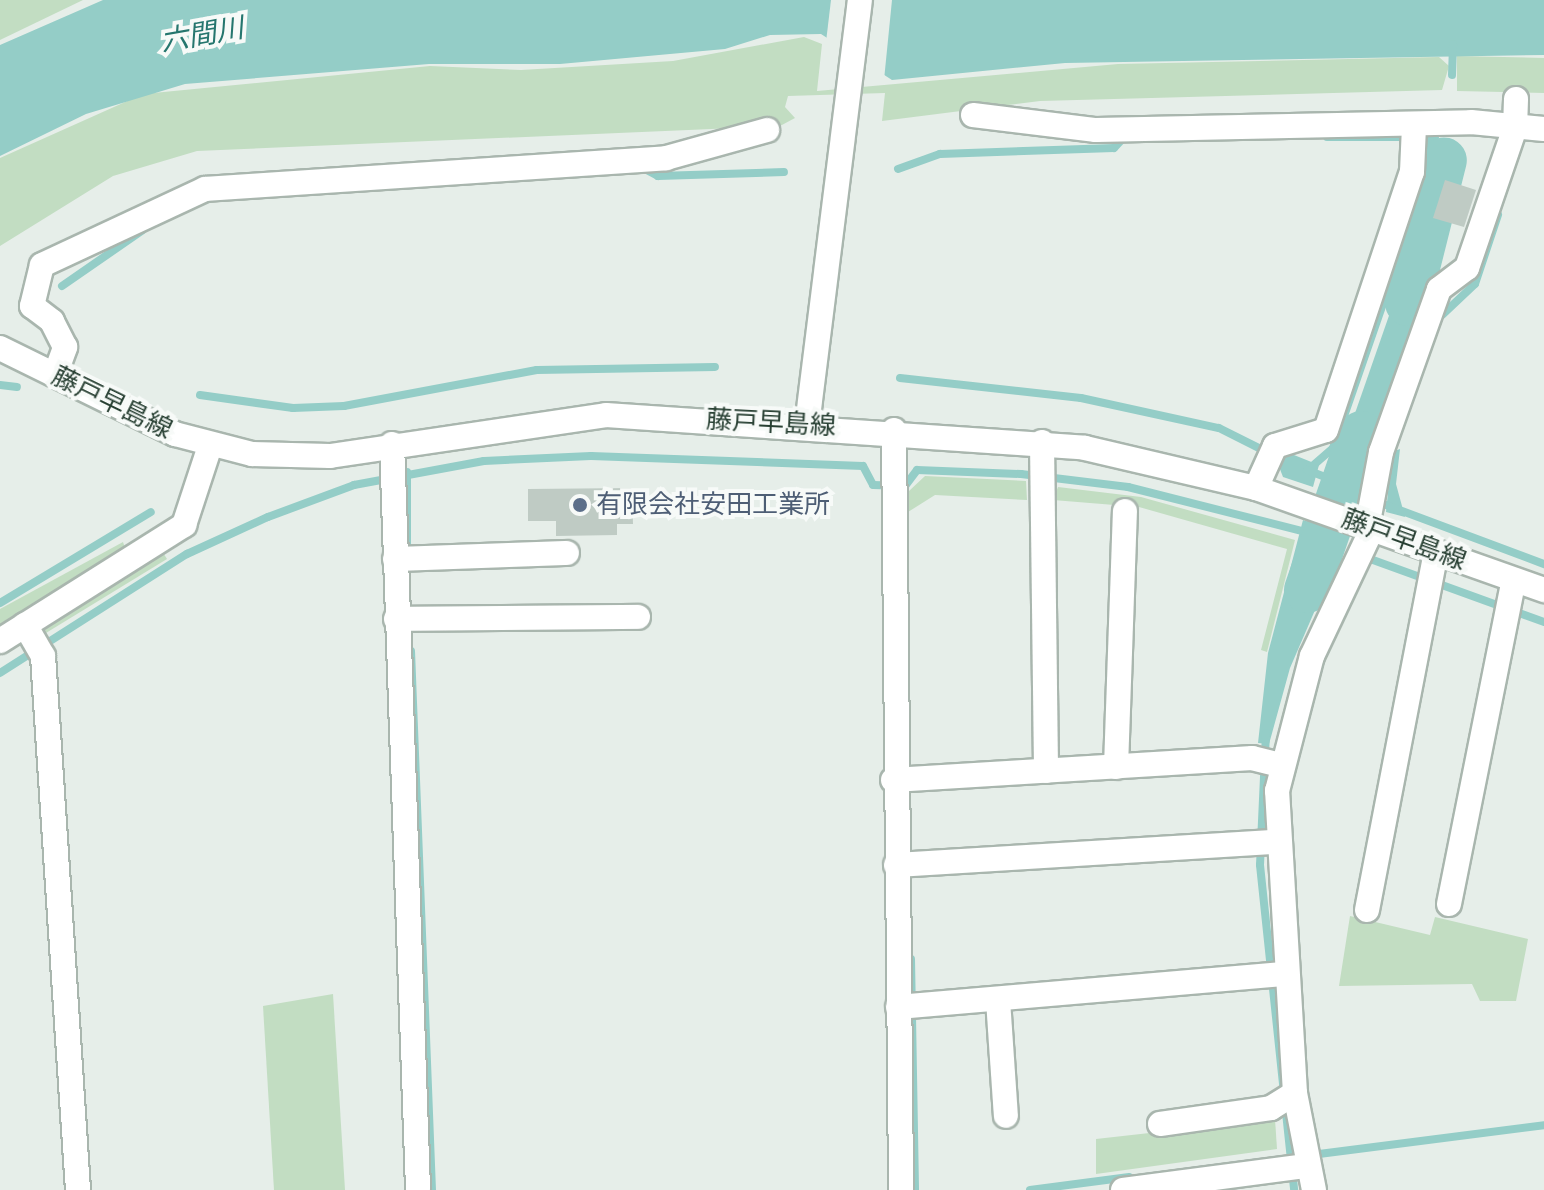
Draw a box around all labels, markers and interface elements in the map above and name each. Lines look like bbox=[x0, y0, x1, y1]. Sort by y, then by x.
water label: 六間川 bbox=[158, 11, 246, 59]
street label: 藤戸早島線 bbox=[47, 360, 177, 446]
street label: 藤戸早島線 bbox=[705, 404, 837, 442]
place label: 有限会社安田工業所 bbox=[596, 489, 830, 521]
marker: 有限会社安田工業所 bbox=[571, 496, 589, 514]
street label: 藤戸早島線 bbox=[1338, 503, 1470, 577]

